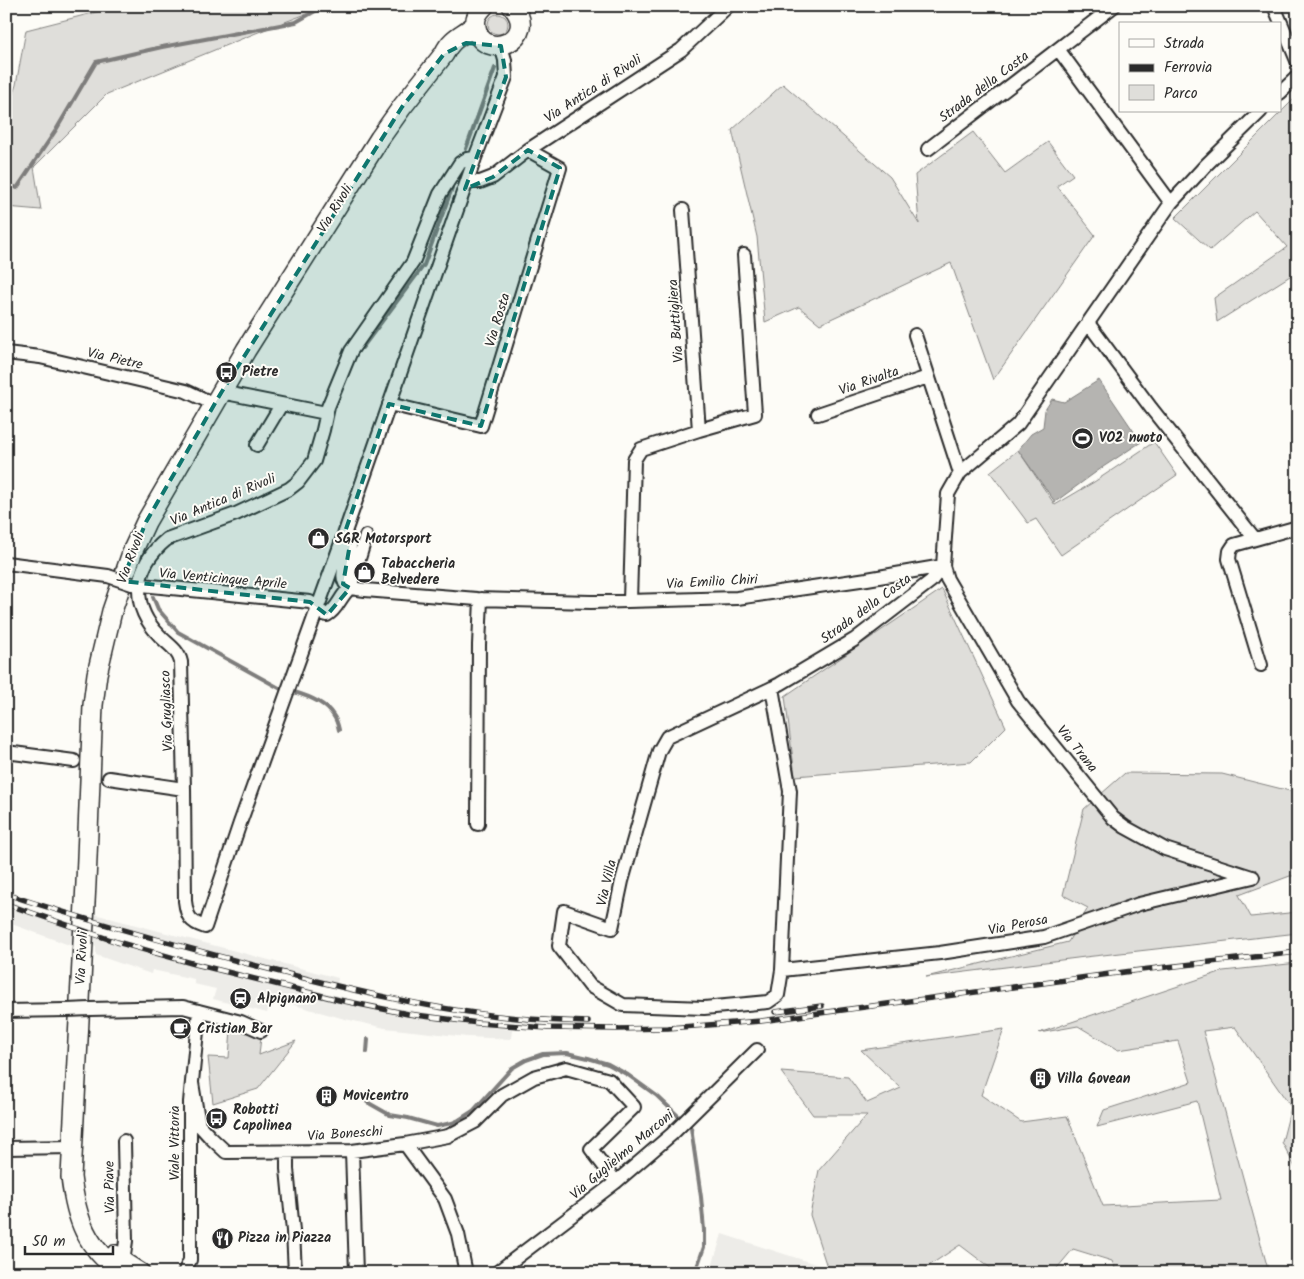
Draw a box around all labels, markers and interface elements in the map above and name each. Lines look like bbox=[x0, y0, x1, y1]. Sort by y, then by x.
legend bbox=[1119, 22, 1282, 112]
text: Strada bbox=[1164, 32, 1204, 56]
street label: Strada della Costa bbox=[934, 46, 1034, 128]
street label: Via Antica di Rivoli bbox=[540, 49, 647, 129]
text: Ferrovia bbox=[1164, 56, 1212, 80]
text: Parco bbox=[1164, 82, 1198, 106]
street label: Via Rivoli bbox=[312, 180, 359, 238]
street label: Via Buttigliera bbox=[662, 278, 690, 364]
street label: Via Rosta bbox=[479, 290, 517, 350]
street label: Via Pietre bbox=[85, 342, 146, 376]
bus stop icon: Pietre bbox=[214, 360, 238, 384]
street label: Via Rivalta bbox=[836, 360, 902, 402]
place label: Pietre bbox=[242, 361, 279, 383]
sports icon: VO2 nuoto bbox=[1071, 426, 1095, 450]
place label: VO2 nuoto bbox=[1099, 427, 1163, 449]
street label: Via Antica di Rivoli bbox=[167, 468, 280, 532]
shop icon: SGR Motorsport bbox=[307, 527, 331, 551]
street label: Via Rivoli bbox=[111, 528, 151, 587]
place label: SGR Motorsport bbox=[335, 528, 432, 550]
place label: Tabaccheria Belvedere bbox=[381, 553, 455, 591]
shop icon: Tabaccheria Belvedere bbox=[353, 560, 377, 584]
street label: Via Venticinque Aprile bbox=[158, 562, 288, 596]
street label: Strada della Costa bbox=[816, 568, 916, 650]
street label: Via Emilio Chiri bbox=[666, 569, 759, 595]
street label: Via Grugliasco bbox=[155, 670, 179, 752]
street label: Via Trana bbox=[1051, 720, 1103, 778]
street label: Via Villa bbox=[591, 858, 623, 908]
street label: Via Perosa bbox=[986, 908, 1050, 942]
street label: Via Rivoli bbox=[70, 930, 94, 985]
station icon: Alpignano bbox=[229, 987, 253, 1011]
place label: Alpignano bbox=[257, 988, 317, 1010]
cafe icon: Cristian Bar bbox=[169, 1017, 193, 1041]
place label: Cristian Bar bbox=[197, 1018, 273, 1040]
building icon: Villa Govean bbox=[1029, 1067, 1053, 1091]
place label: Villa Govean bbox=[1057, 1068, 1131, 1090]
building icon: Movicentro bbox=[315, 1084, 339, 1108]
place label: Movicentro bbox=[343, 1085, 409, 1107]
place label: Robotti Capolinea bbox=[233, 1099, 292, 1137]
street label: Via Guglielmo Marconi bbox=[565, 1104, 679, 1205]
street label: Viale Vittoria bbox=[164, 1105, 186, 1181]
bus stop icon: Robotti Capolinea bbox=[205, 1106, 229, 1130]
street label: Via Boneschi bbox=[307, 1120, 384, 1148]
street label: Via Piave bbox=[99, 1160, 121, 1214]
scale bar bbox=[25, 1224, 112, 1256]
restaurant icon: Pizza in Piazza bbox=[210, 1226, 234, 1250]
place label: Pizza in Piazza bbox=[238, 1227, 331, 1249]
text: 50 m bbox=[32, 1230, 66, 1254]

